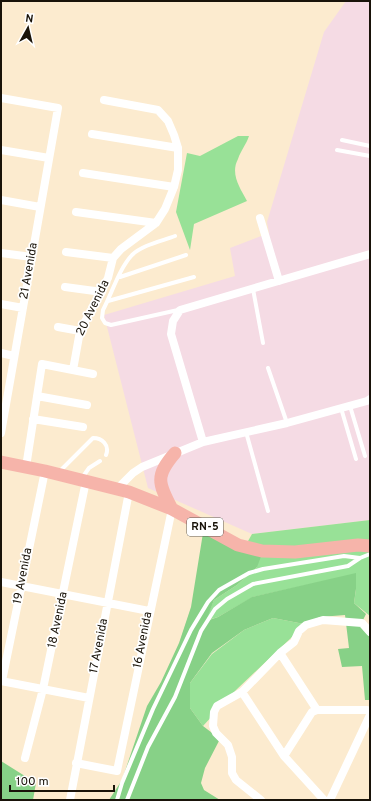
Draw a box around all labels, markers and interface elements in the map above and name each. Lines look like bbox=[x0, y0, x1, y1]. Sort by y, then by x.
north arrow bbox=[8, 8, 48, 48]
text: N bbox=[24, 12, 34, 27]
street label: 21 Avenida bbox=[16, 241, 42, 301]
street label: 20 Avenida bbox=[73, 277, 113, 339]
road number: RN-5 bbox=[187, 518, 223, 536]
street label: 19 Avenida bbox=[10, 546, 36, 606]
street label: 18 Avenida bbox=[44, 590, 72, 650]
street label: 16 Avenida bbox=[130, 610, 156, 670]
street label: 17 Avenida bbox=[86, 617, 112, 675]
scale bar bbox=[10, 767, 114, 793]
text: 100 m bbox=[16, 774, 49, 790]

